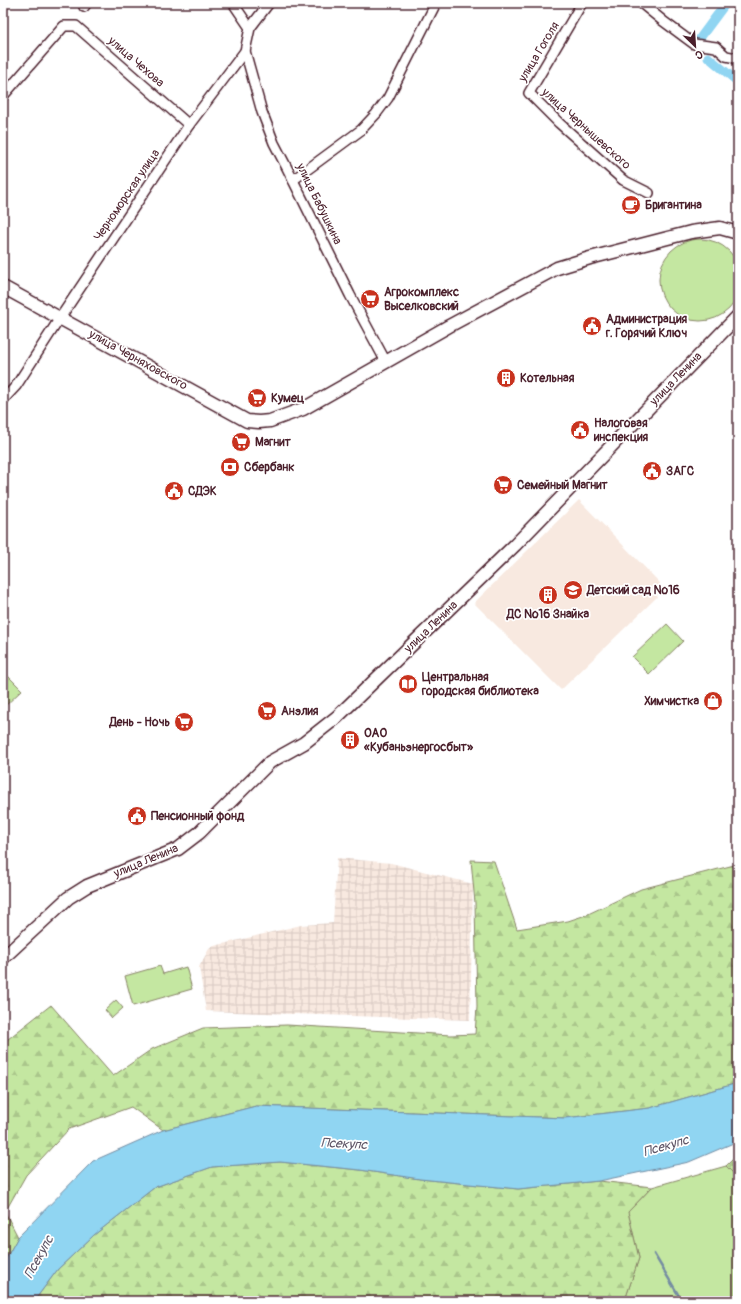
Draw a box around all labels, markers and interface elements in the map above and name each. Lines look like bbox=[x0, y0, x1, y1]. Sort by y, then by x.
street label: улица Гоголя bbox=[515, 19, 563, 86]
north arrow bbox=[675, 26, 715, 66]
street label: улица Чехова bbox=[104, 33, 167, 91]
text: С bbox=[693, 47, 705, 62]
street label: улица Чернышевского bbox=[538, 84, 634, 173]
street label: Черноморская улица bbox=[91, 146, 163, 244]
street label: улица Бабушкина bbox=[292, 160, 345, 247]
cafe icon: Бригантина bbox=[620, 194, 642, 216]
place label: Бригантина bbox=[645, 198, 702, 213]
place label: Агрокомплекс Выселковский bbox=[384, 285, 459, 314]
supermarket icon: Агрокомплекс Выселковский bbox=[359, 288, 381, 310]
place label: Администрация г. Горячий Ключ bbox=[605, 312, 688, 341]
public building icon: Администрация г. Горячий Ключ bbox=[581, 315, 603, 337]
street label: улица Черняховского bbox=[85, 326, 190, 394]
street label: улица Ленина bbox=[646, 349, 705, 410]
building icon: Котельная bbox=[495, 367, 517, 389]
place label: Котельная bbox=[520, 371, 575, 386]
supermarket icon: Кумец bbox=[246, 387, 268, 409]
place label: Кумец bbox=[271, 391, 305, 406]
place label: Налоговая инспекция bbox=[593, 416, 649, 445]
public building icon: Налоговая инспекция bbox=[569, 419, 591, 441]
supermarket icon: Магнит bbox=[230, 431, 252, 453]
place label: Магнит bbox=[255, 435, 292, 450]
bank icon: Сбербанк bbox=[219, 456, 241, 478]
place label: Сбербанк bbox=[244, 460, 295, 475]
public building icon: ЗАГС bbox=[641, 460, 663, 482]
place label: ЗАГС bbox=[666, 464, 695, 479]
supermarket icon: Семейный Магнит bbox=[492, 474, 514, 496]
place label: Семейный Магнит bbox=[517, 478, 609, 493]
public building icon: СДЭК bbox=[163, 480, 185, 502]
place label: СДЭК bbox=[188, 484, 217, 499]
school or university icon: Детский сад №16 bbox=[562, 579, 584, 601]
place label: Детский сад №16 bbox=[586, 583, 680, 598]
building icon: ДС №16 Знайка bbox=[537, 584, 559, 606]
street label: улица Ленина bbox=[400, 598, 461, 657]
place label: ДС №16 Знайка bbox=[506, 607, 590, 622]
place label: Центральная городская библиотека bbox=[421, 670, 539, 699]
library icon: Центральная городская библиотека bbox=[397, 673, 419, 695]
shop icon: Химчистка bbox=[702, 690, 724, 712]
place label: Химчистка bbox=[644, 694, 699, 709]
supermarket icon: Анэлия bbox=[256, 700, 278, 722]
place label: Анэлия bbox=[281, 704, 319, 719]
supermarket icon: День - Ночь bbox=[173, 711, 195, 733]
place label: День - Ночь bbox=[108, 715, 170, 730]
place label: ОАО «Кубаньэнергосбыт» bbox=[363, 726, 474, 755]
building icon: ОАО «Кубаньэнергосбыт» bbox=[339, 729, 361, 751]
public building icon: Пенсионный фонд bbox=[126, 805, 148, 827]
place label: Пенсионный фонд bbox=[151, 809, 245, 824]
street label: улица Ленина bbox=[111, 841, 181, 882]
water label: Псекупс bbox=[642, 1132, 692, 1160]
water label: Псекупс bbox=[320, 1135, 369, 1153]
water label: Псекупс bbox=[21, 1232, 58, 1281]

